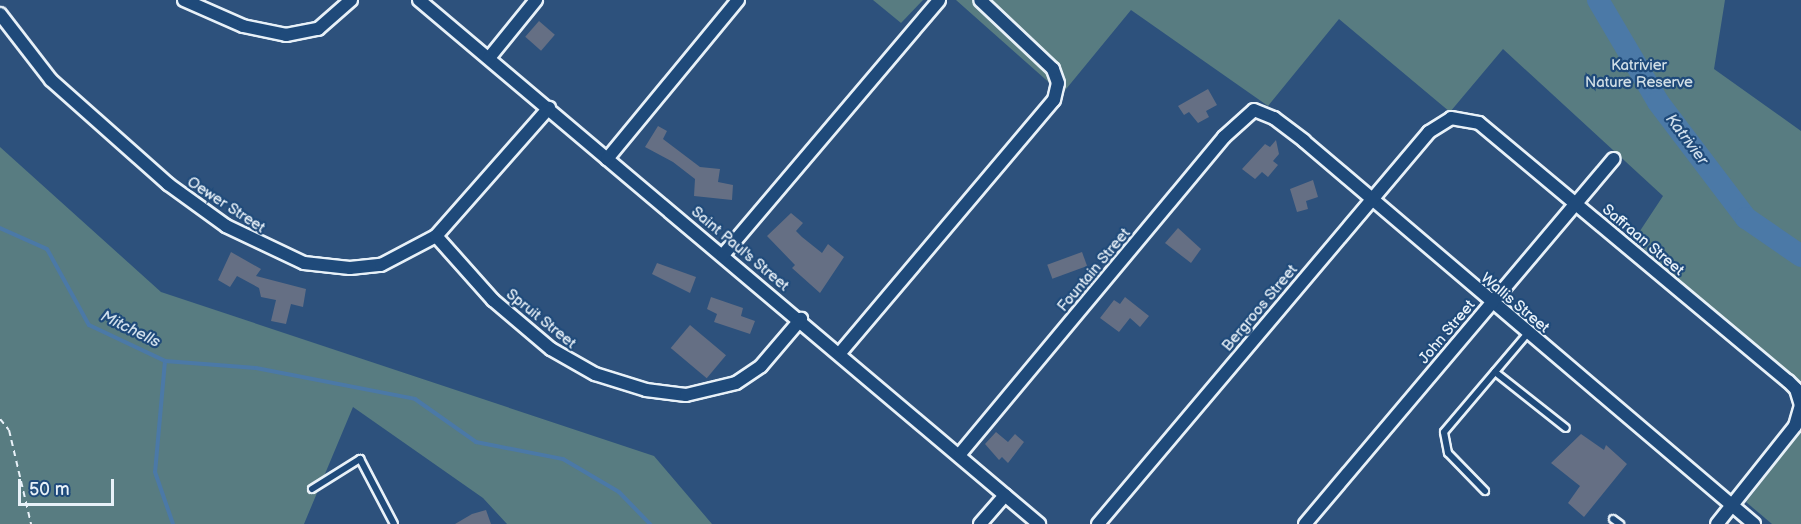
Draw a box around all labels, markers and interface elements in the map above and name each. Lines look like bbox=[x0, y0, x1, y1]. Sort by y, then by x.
park label: Katrivier Nature Reserve bbox=[1585, 56, 1693, 91]
water label: Katrivier bbox=[1661, 111, 1711, 169]
street label: Oewer Street bbox=[184, 173, 268, 237]
street label: Saffraan Street bbox=[1598, 200, 1688, 280]
street label: Saint Paul's Street bbox=[687, 203, 793, 295]
street label: Fountain Street bbox=[1054, 225, 1134, 315]
street label: Bergroos Street bbox=[1218, 261, 1302, 355]
street label: Wallis Street bbox=[1477, 269, 1553, 337]
street label: Spruit Street bbox=[502, 285, 580, 353]
street label: John Street bbox=[1415, 296, 1479, 368]
water label: Mitchells bbox=[97, 307, 163, 353]
scale bar bbox=[21, 467, 117, 505]
text: 50 m bbox=[29, 479, 70, 500]

